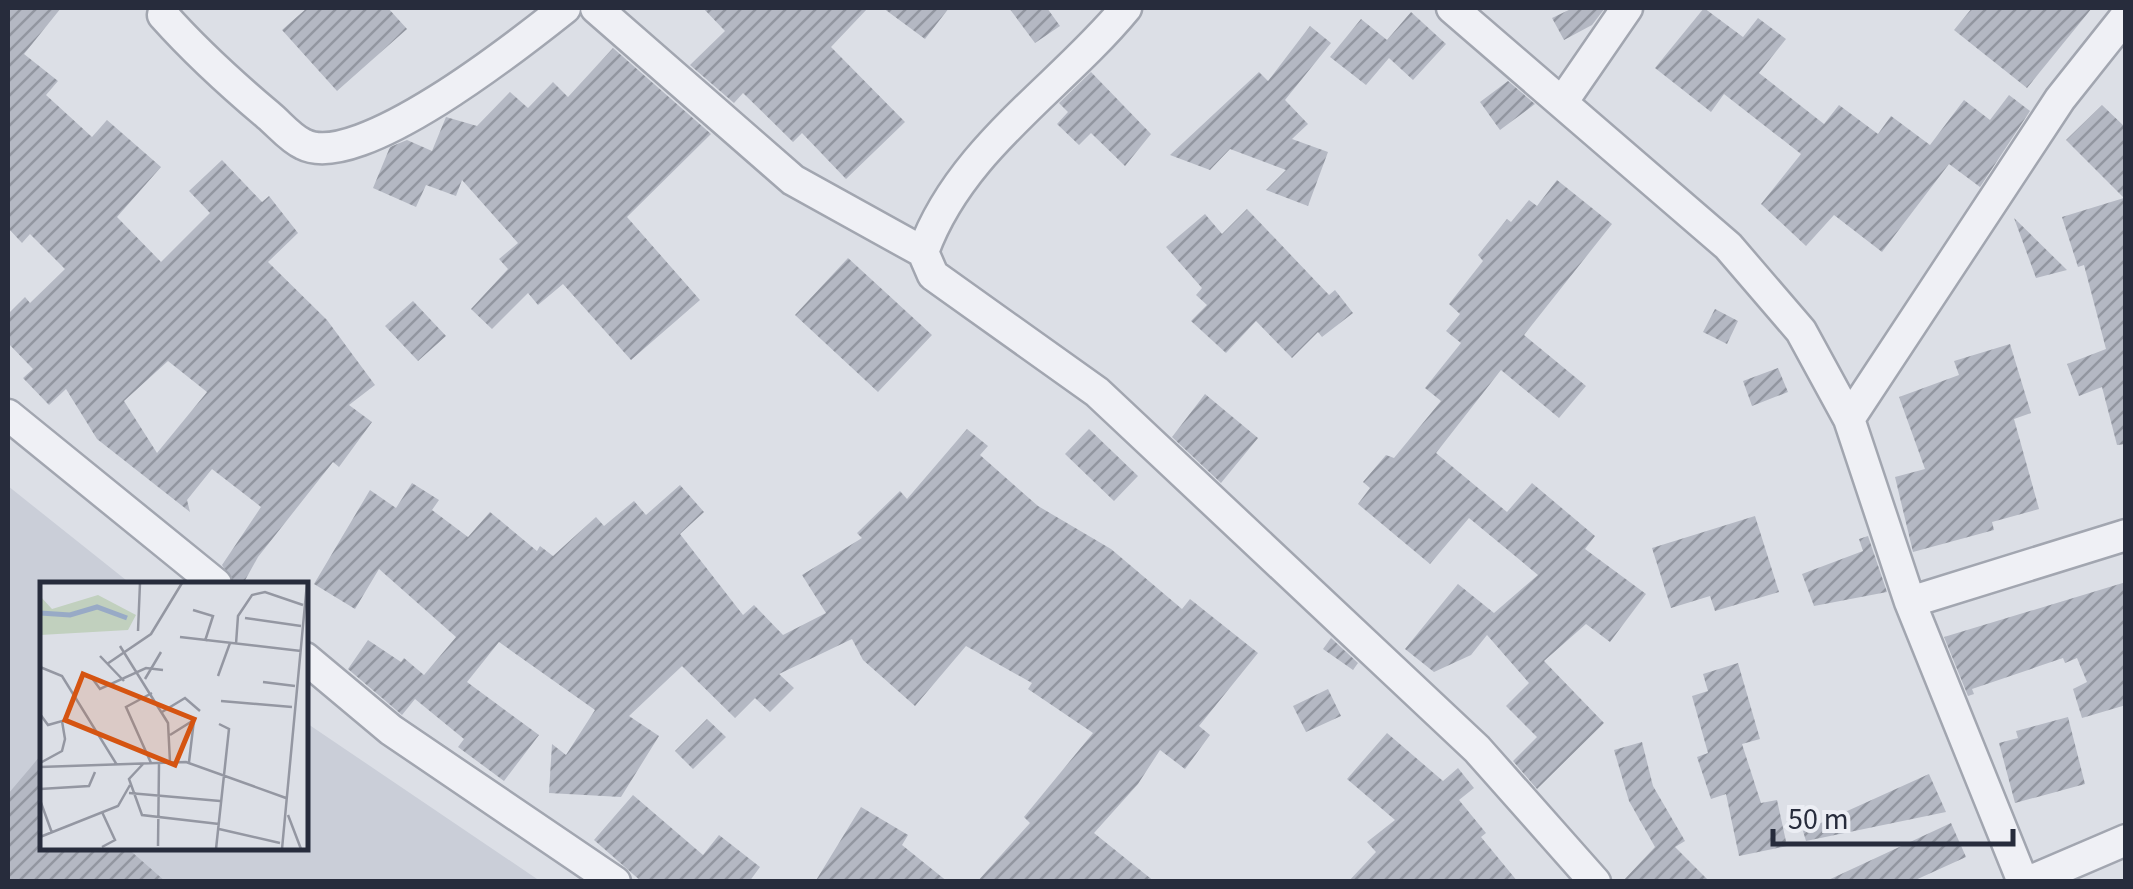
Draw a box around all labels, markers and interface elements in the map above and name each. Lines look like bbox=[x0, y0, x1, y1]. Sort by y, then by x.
inset map bbox=[40, 582, 308, 849]
scale bar bbox=[1773, 784, 2013, 846]
text: 50 m bbox=[1788, 798, 1849, 841]

